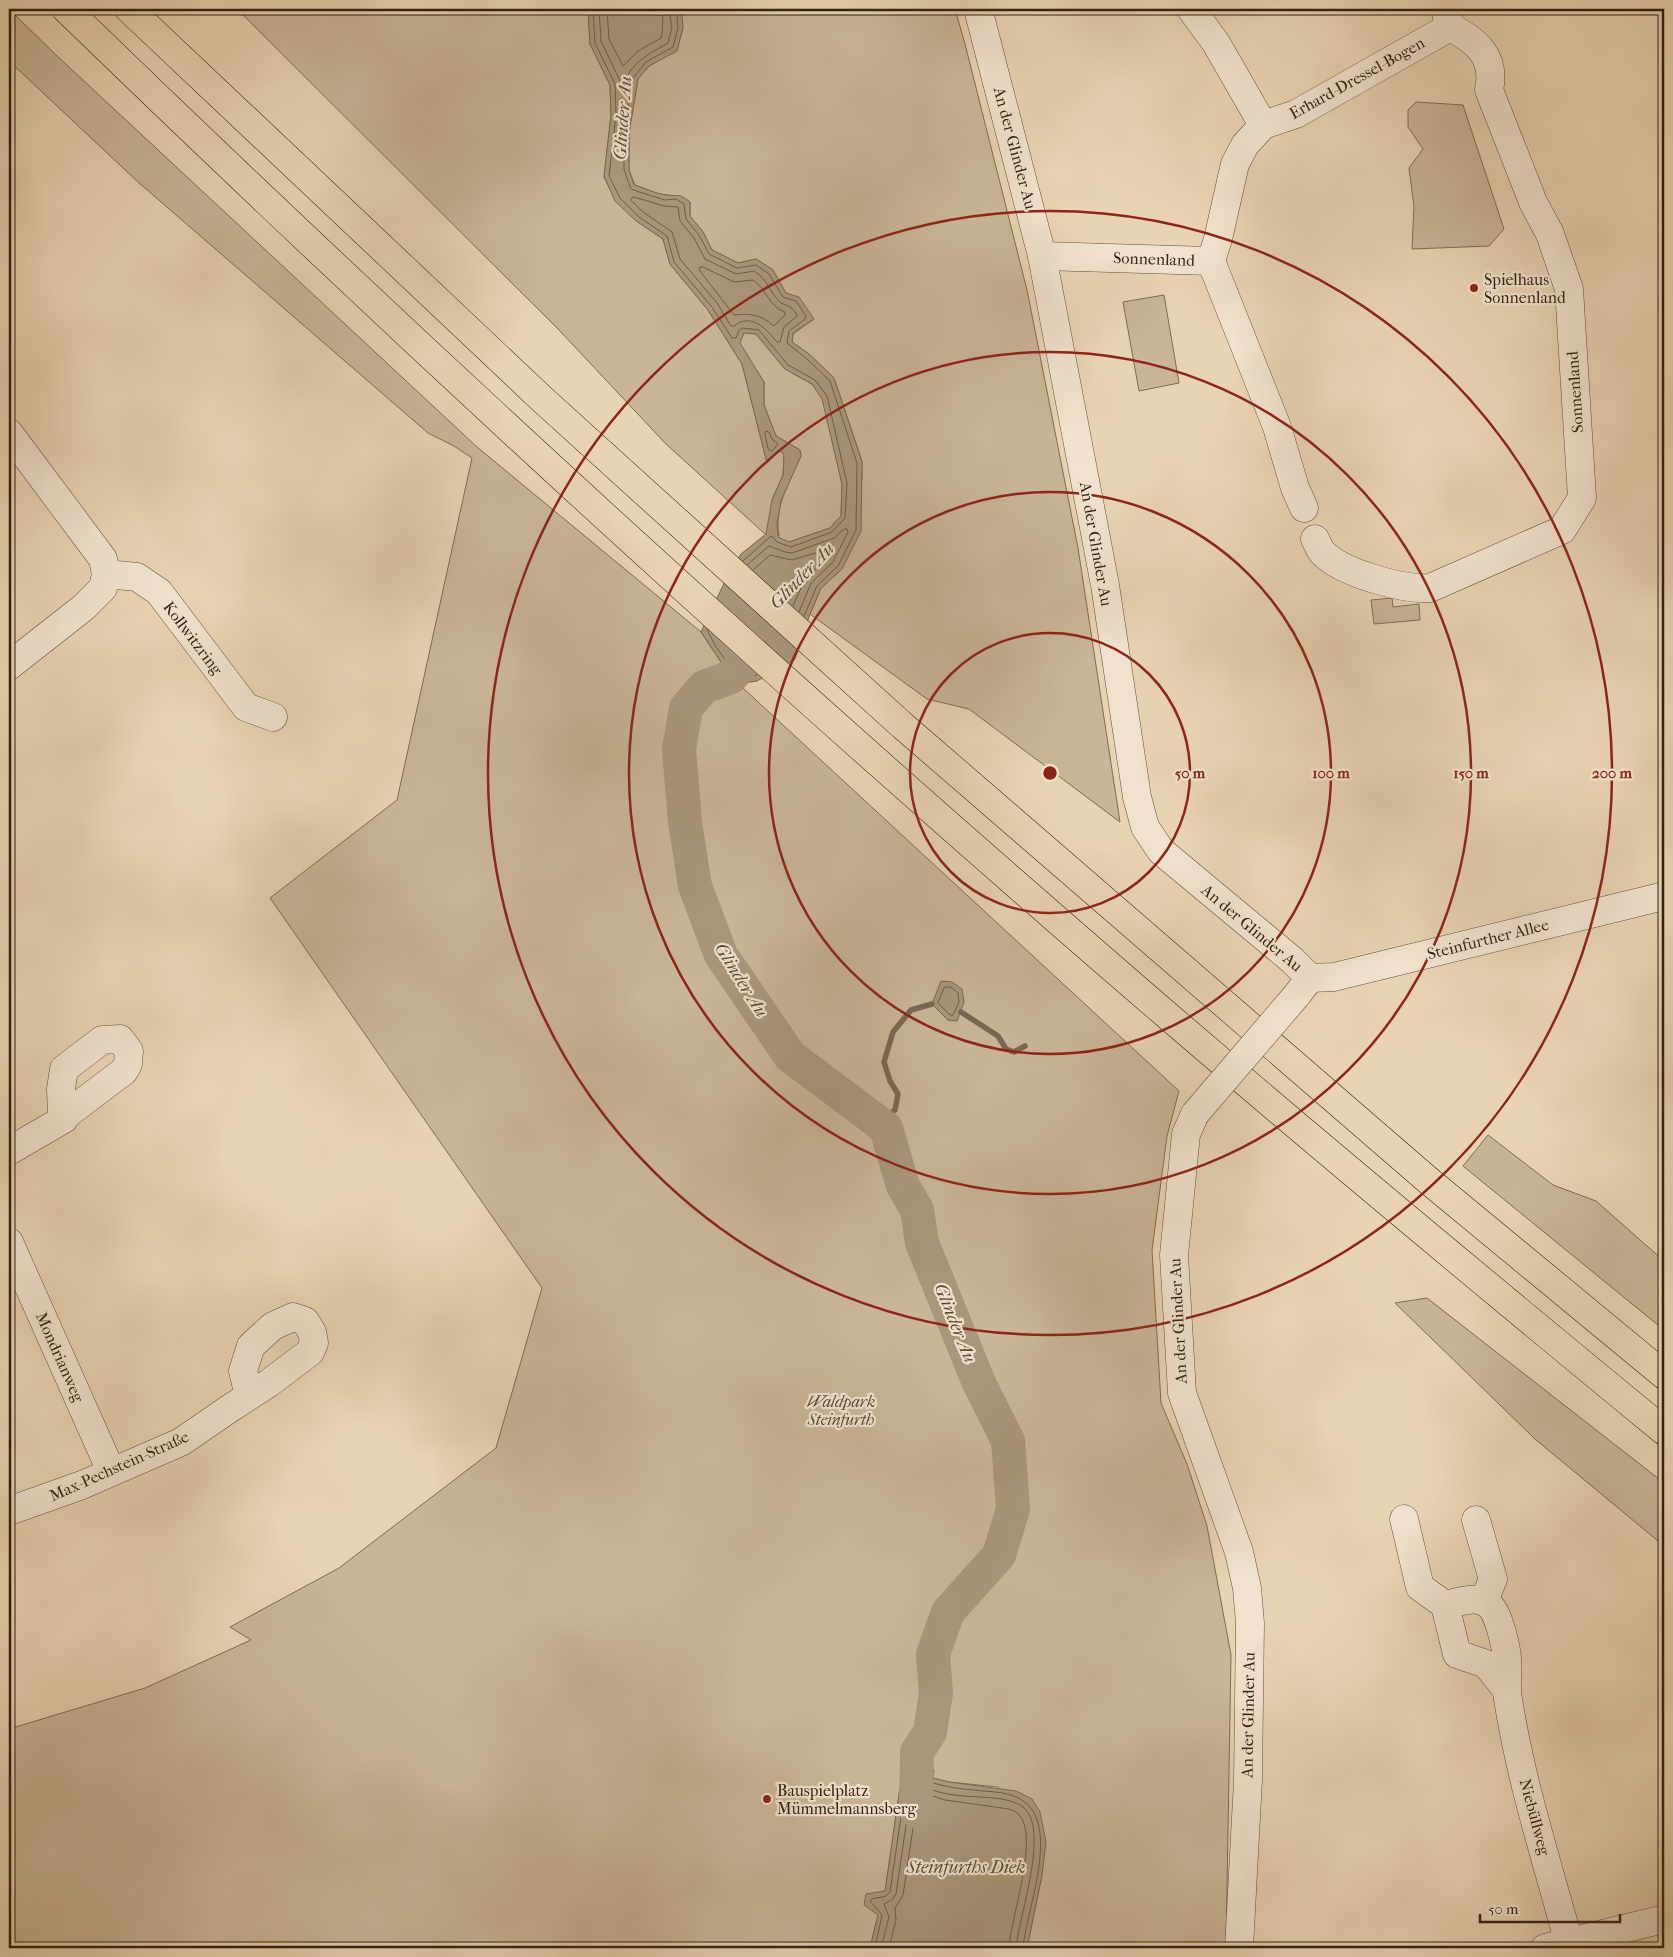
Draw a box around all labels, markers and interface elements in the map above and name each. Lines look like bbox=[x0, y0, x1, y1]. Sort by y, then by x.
street label: Erhard-Dressel-Bogen bbox=[1286, 33, 1429, 123]
water label: Glinder Au bbox=[610, 75, 636, 160]
street label: An der Glinder Au bbox=[989, 84, 1040, 211]
street label: Sonnenland bbox=[1113, 248, 1195, 270]
place label: Spielhaus Sonnenland bbox=[1484, 270, 1566, 307]
marker: Spielhaus Sonnenland bbox=[1468, 282, 1480, 294]
street label: Sonnenland bbox=[1563, 350, 1587, 433]
street label: An der Glinder Au bbox=[1076, 479, 1116, 608]
water label: Glinder Au bbox=[765, 538, 839, 613]
street label: Kollwitzring bbox=[159, 598, 227, 679]
centre of rings bbox=[1041, 764, 1059, 782]
text: 50 m bbox=[1175, 764, 1206, 782]
text: 100 m bbox=[1312, 764, 1350, 782]
text: 150 m bbox=[1453, 764, 1489, 782]
text: 200 m bbox=[1592, 764, 1632, 782]
street label: An der Glinder Au bbox=[1197, 880, 1306, 976]
street label: Steinfurther Allee bbox=[1425, 915, 1551, 963]
water label: Glinder Au bbox=[710, 939, 772, 1021]
street label: An der Glinder Au bbox=[1165, 1258, 1191, 1385]
water label: Glinder Au bbox=[930, 1280, 980, 1366]
street label: Mondrianweg bbox=[32, 1309, 88, 1405]
park label: Waldpark Steinfurth bbox=[807, 1392, 875, 1429]
street label: Max-Pechstein-Straße bbox=[46, 1427, 192, 1505]
street label: An der Glinder Au bbox=[1237, 1652, 1259, 1779]
street label: Niebüllweg bbox=[1516, 1777, 1554, 1858]
place label: Bauspielplatz Mümmelmannsberg bbox=[777, 1781, 917, 1818]
marker: Bauspielplatz Mümmelmannsberg bbox=[761, 1793, 773, 1805]
water label: Steinfurths Diek bbox=[905, 1857, 1026, 1878]
scale bar bbox=[1480, 1892, 1620, 1924]
text: 50 m bbox=[1488, 1900, 1519, 1918]

